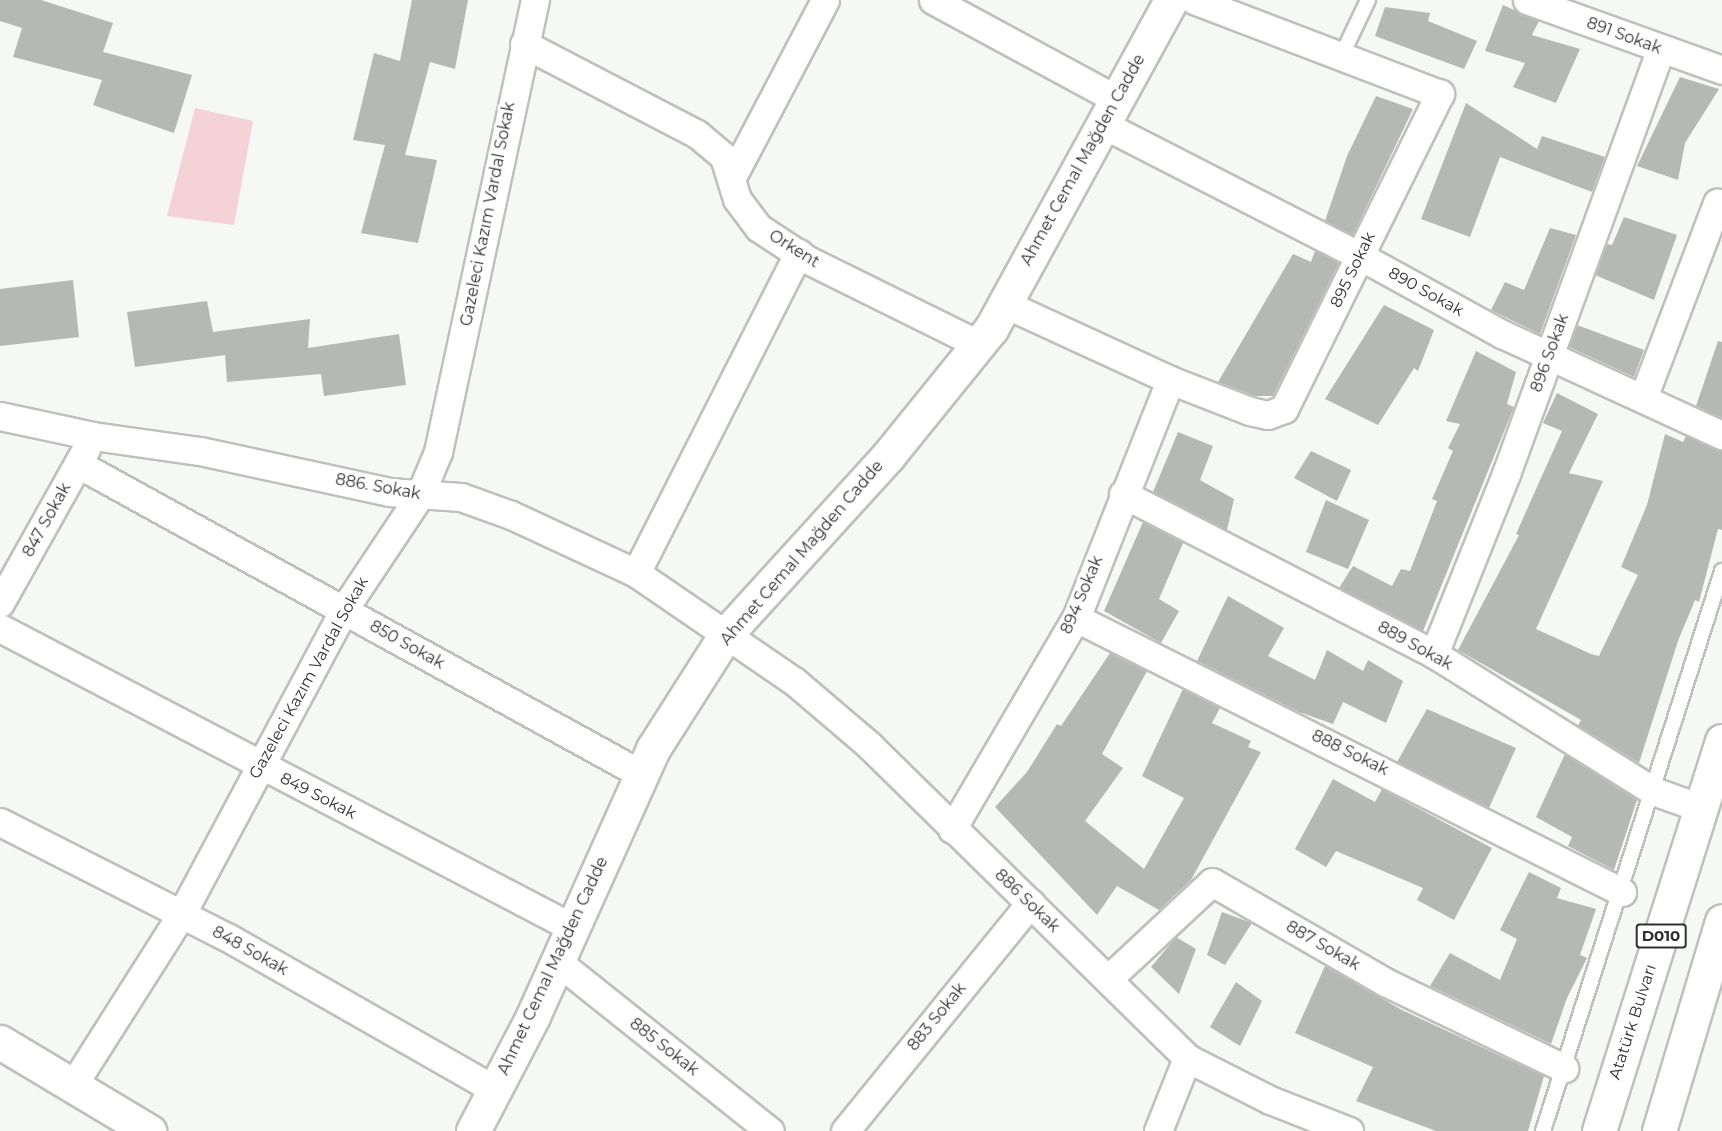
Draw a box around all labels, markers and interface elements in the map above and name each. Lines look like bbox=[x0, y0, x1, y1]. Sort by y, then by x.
street label: 891 Sokak bbox=[1584, 14, 1664, 58]
street label: Ahmet Cemal Mağden Cadde bbox=[1017, 51, 1149, 269]
street label: Gazeleci Kazım Vardal Sokak bbox=[457, 100, 519, 328]
street label: Orkent bbox=[765, 226, 823, 272]
street label: 895 Sokak bbox=[1327, 229, 1379, 311]
street label: 890 Sokak bbox=[1385, 263, 1467, 321]
street label: 896 Sokak bbox=[1527, 311, 1573, 395]
street label: Ahmet Cemal Mağden Cadde bbox=[717, 457, 887, 649]
street label: 886. Sokak bbox=[334, 470, 422, 504]
street label: 847 Sokak bbox=[19, 480, 75, 560]
street label: 894 Sokak bbox=[1057, 553, 1107, 637]
street label: Gazeleci Kazım Vardal Sokak bbox=[245, 574, 373, 782]
street label: 850 Sokak bbox=[366, 617, 448, 673]
street label: 889 Sokak bbox=[1374, 618, 1456, 674]
street label: 888 Sokak bbox=[1308, 726, 1392, 780]
street label: 849 Sokak bbox=[277, 769, 359, 823]
street label: Ahmet Cemal Mağden Cadde bbox=[494, 854, 612, 1078]
street label: 886 Sokak bbox=[991, 865, 1063, 937]
street label: 887 Sokak bbox=[1283, 917, 1363, 975]
street label: 848 Sokak bbox=[209, 922, 291, 980]
road number: D010 bbox=[1636, 924, 1686, 948]
street label: Atatürk Bulvarı bbox=[1605, 962, 1661, 1082]
street label: 883 Sokak bbox=[904, 979, 970, 1055]
street label: 885 Sokak bbox=[626, 1014, 702, 1080]

